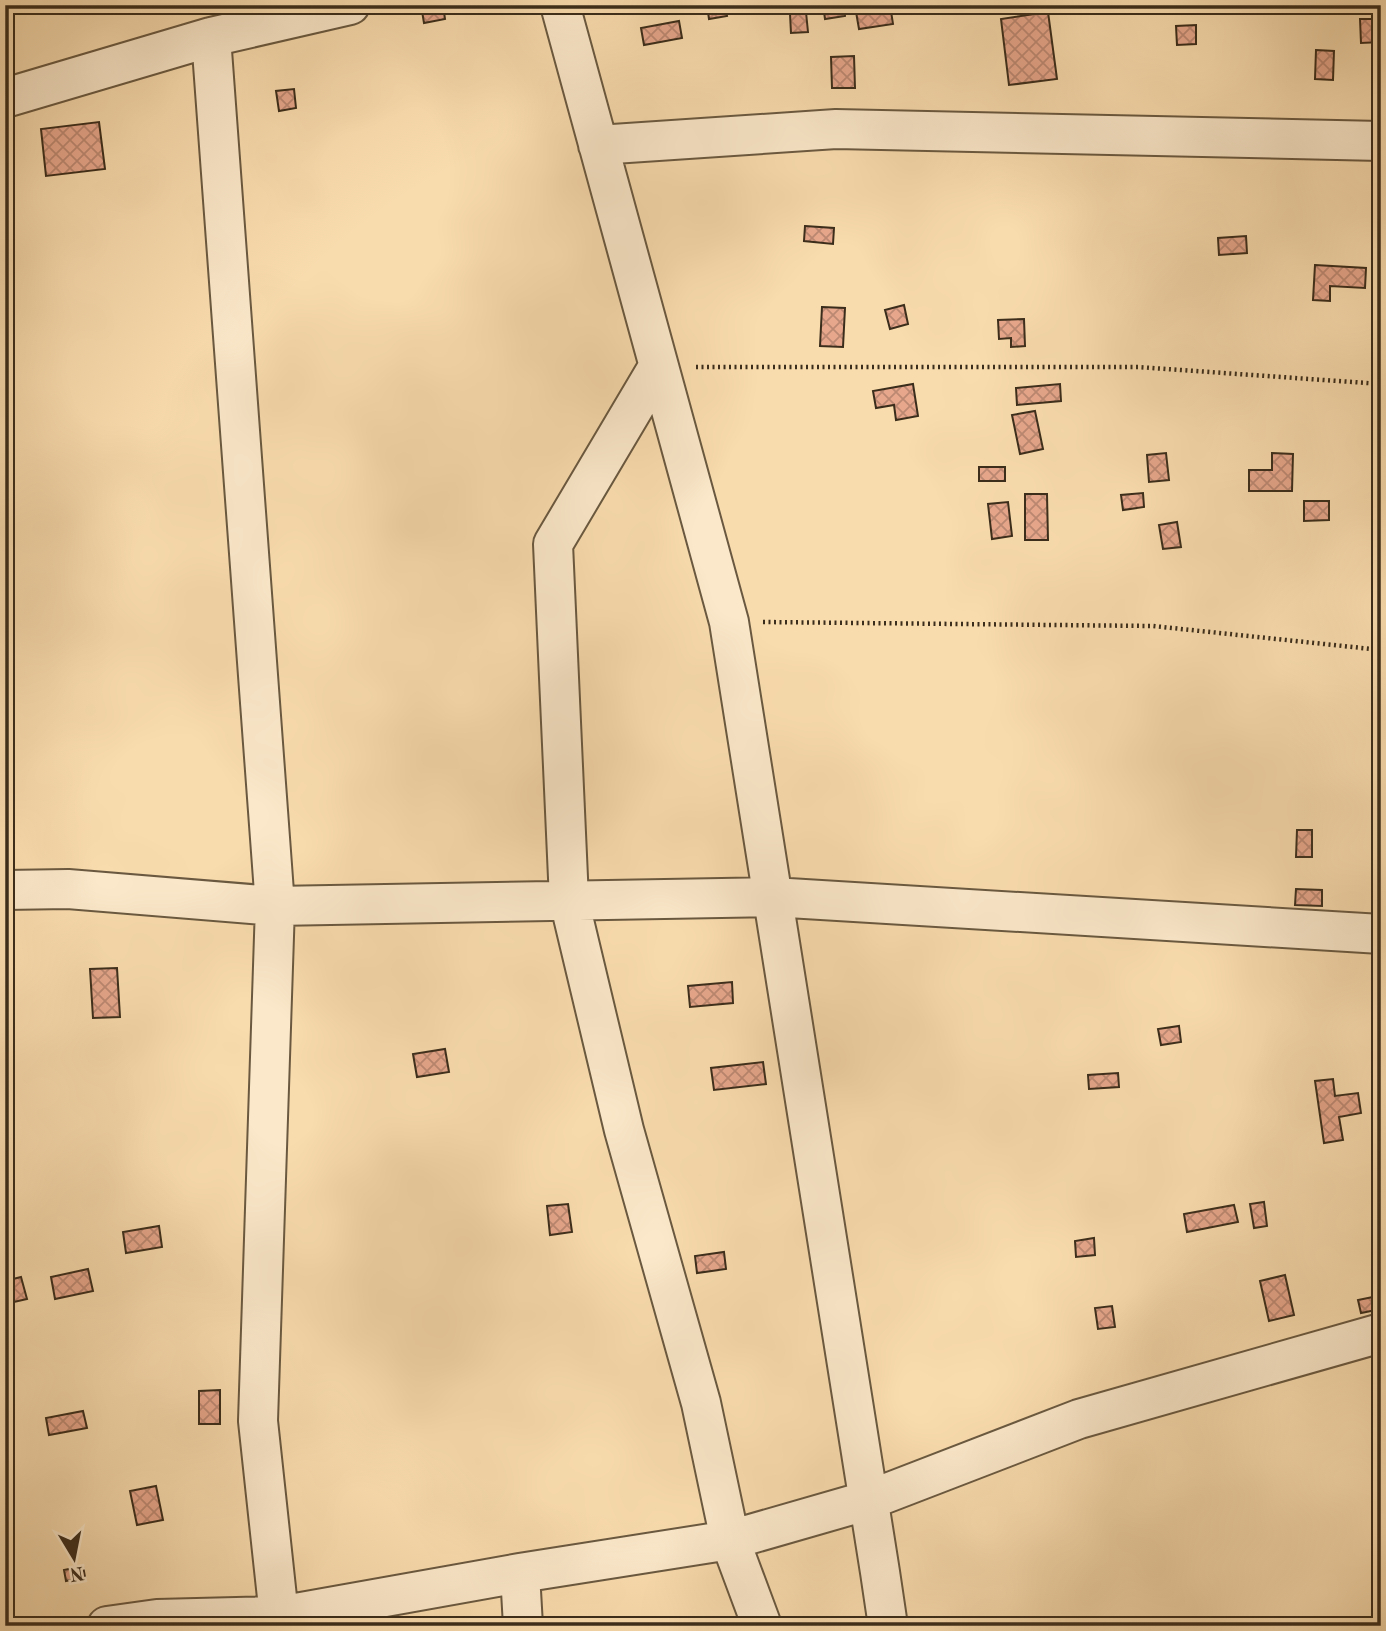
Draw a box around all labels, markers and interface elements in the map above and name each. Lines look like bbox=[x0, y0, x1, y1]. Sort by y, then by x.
north arrow bbox=[38, 1522, 108, 1592]
text: N bbox=[67, 1562, 85, 1583]

